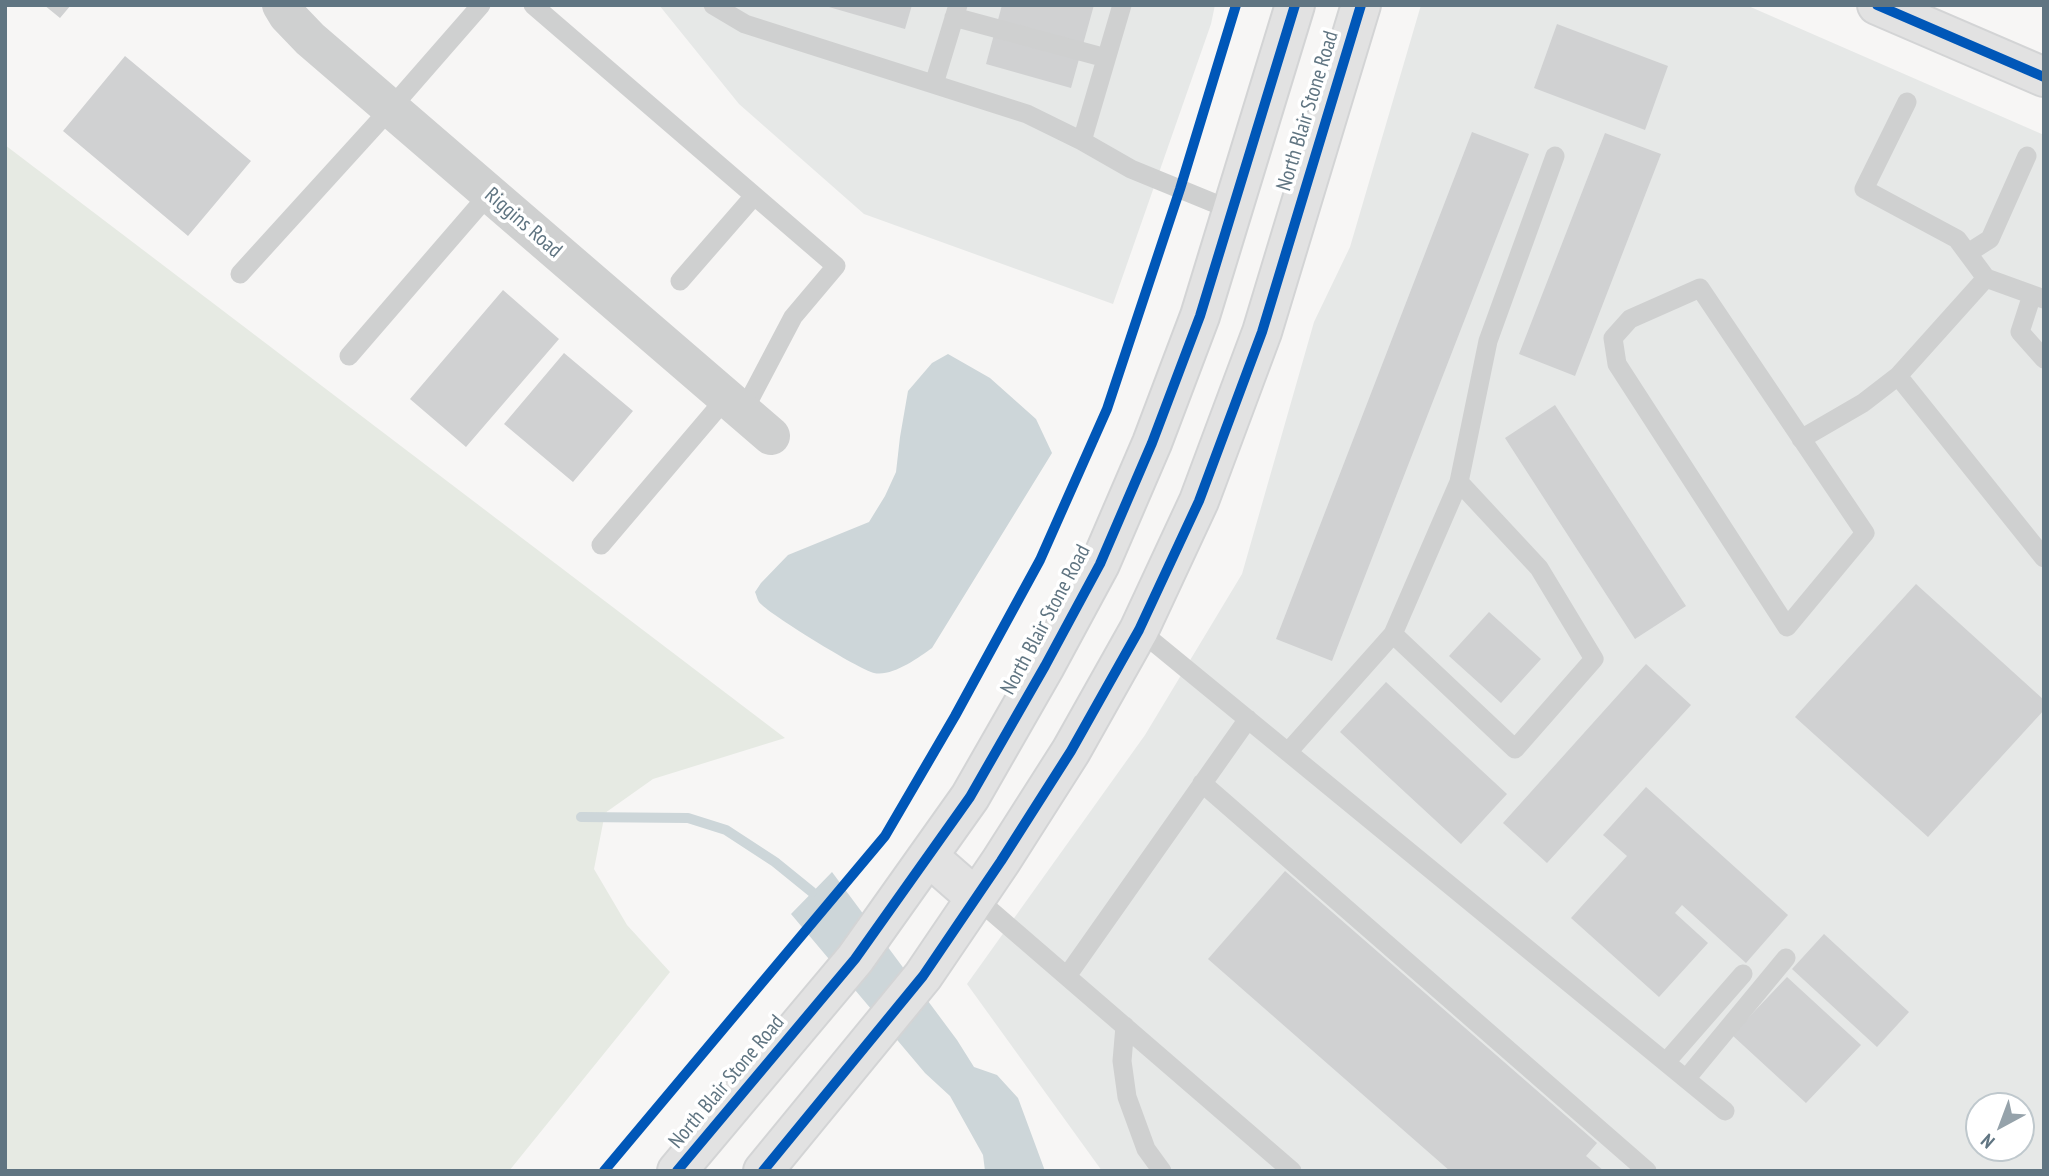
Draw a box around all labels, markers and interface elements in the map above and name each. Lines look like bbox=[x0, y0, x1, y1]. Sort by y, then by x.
street label: North Blair Stone Road bbox=[1272, 28, 1344, 194]
street label: Riggins Road bbox=[479, 183, 567, 263]
street label: North Blair Stone Road bbox=[996, 541, 1096, 699]
street label: North Blair Stone Road bbox=[664, 1010, 790, 1154]
north arrow bbox=[1965, 1092, 2035, 1162]
text: N bbox=[1976, 1129, 1999, 1154]

